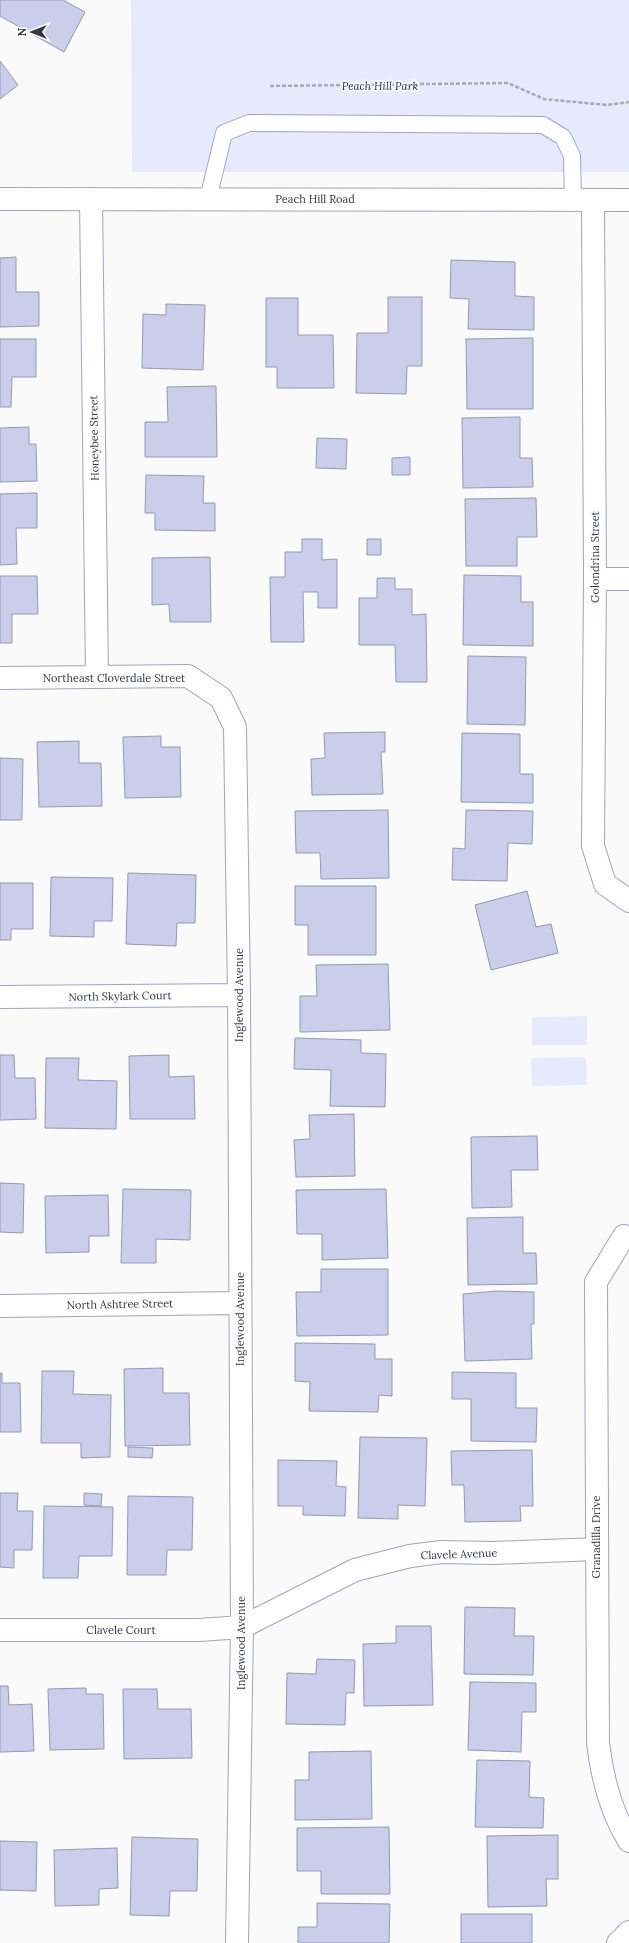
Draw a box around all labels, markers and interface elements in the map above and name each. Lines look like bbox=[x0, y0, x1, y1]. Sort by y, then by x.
north arrow bbox=[12, 12, 52, 52]
text: N bbox=[15, 27, 29, 36]
park label: Peach Hill Park bbox=[342, 79, 418, 93]
street label: Peach Hill Road bbox=[275, 192, 355, 206]
street label: Honeybee Street bbox=[86, 394, 102, 481]
street label: Golondrina Street bbox=[588, 510, 602, 603]
street label: Northeast Cloverdale Street bbox=[43, 671, 186, 685]
street label: Inglewood Avenue bbox=[232, 948, 246, 1042]
street label: North Skylark Court bbox=[68, 988, 172, 1004]
street label: Inglewood Avenue bbox=[233, 1272, 247, 1366]
street label: North Ashtree Street bbox=[67, 1296, 174, 1312]
street label: Granadilla Drive bbox=[589, 1496, 603, 1578]
street label: Clavele Avenue bbox=[420, 1546, 498, 1562]
street label: Inglewood Avenue bbox=[234, 1596, 248, 1690]
street label: Clavele Court bbox=[86, 1623, 156, 1637]

